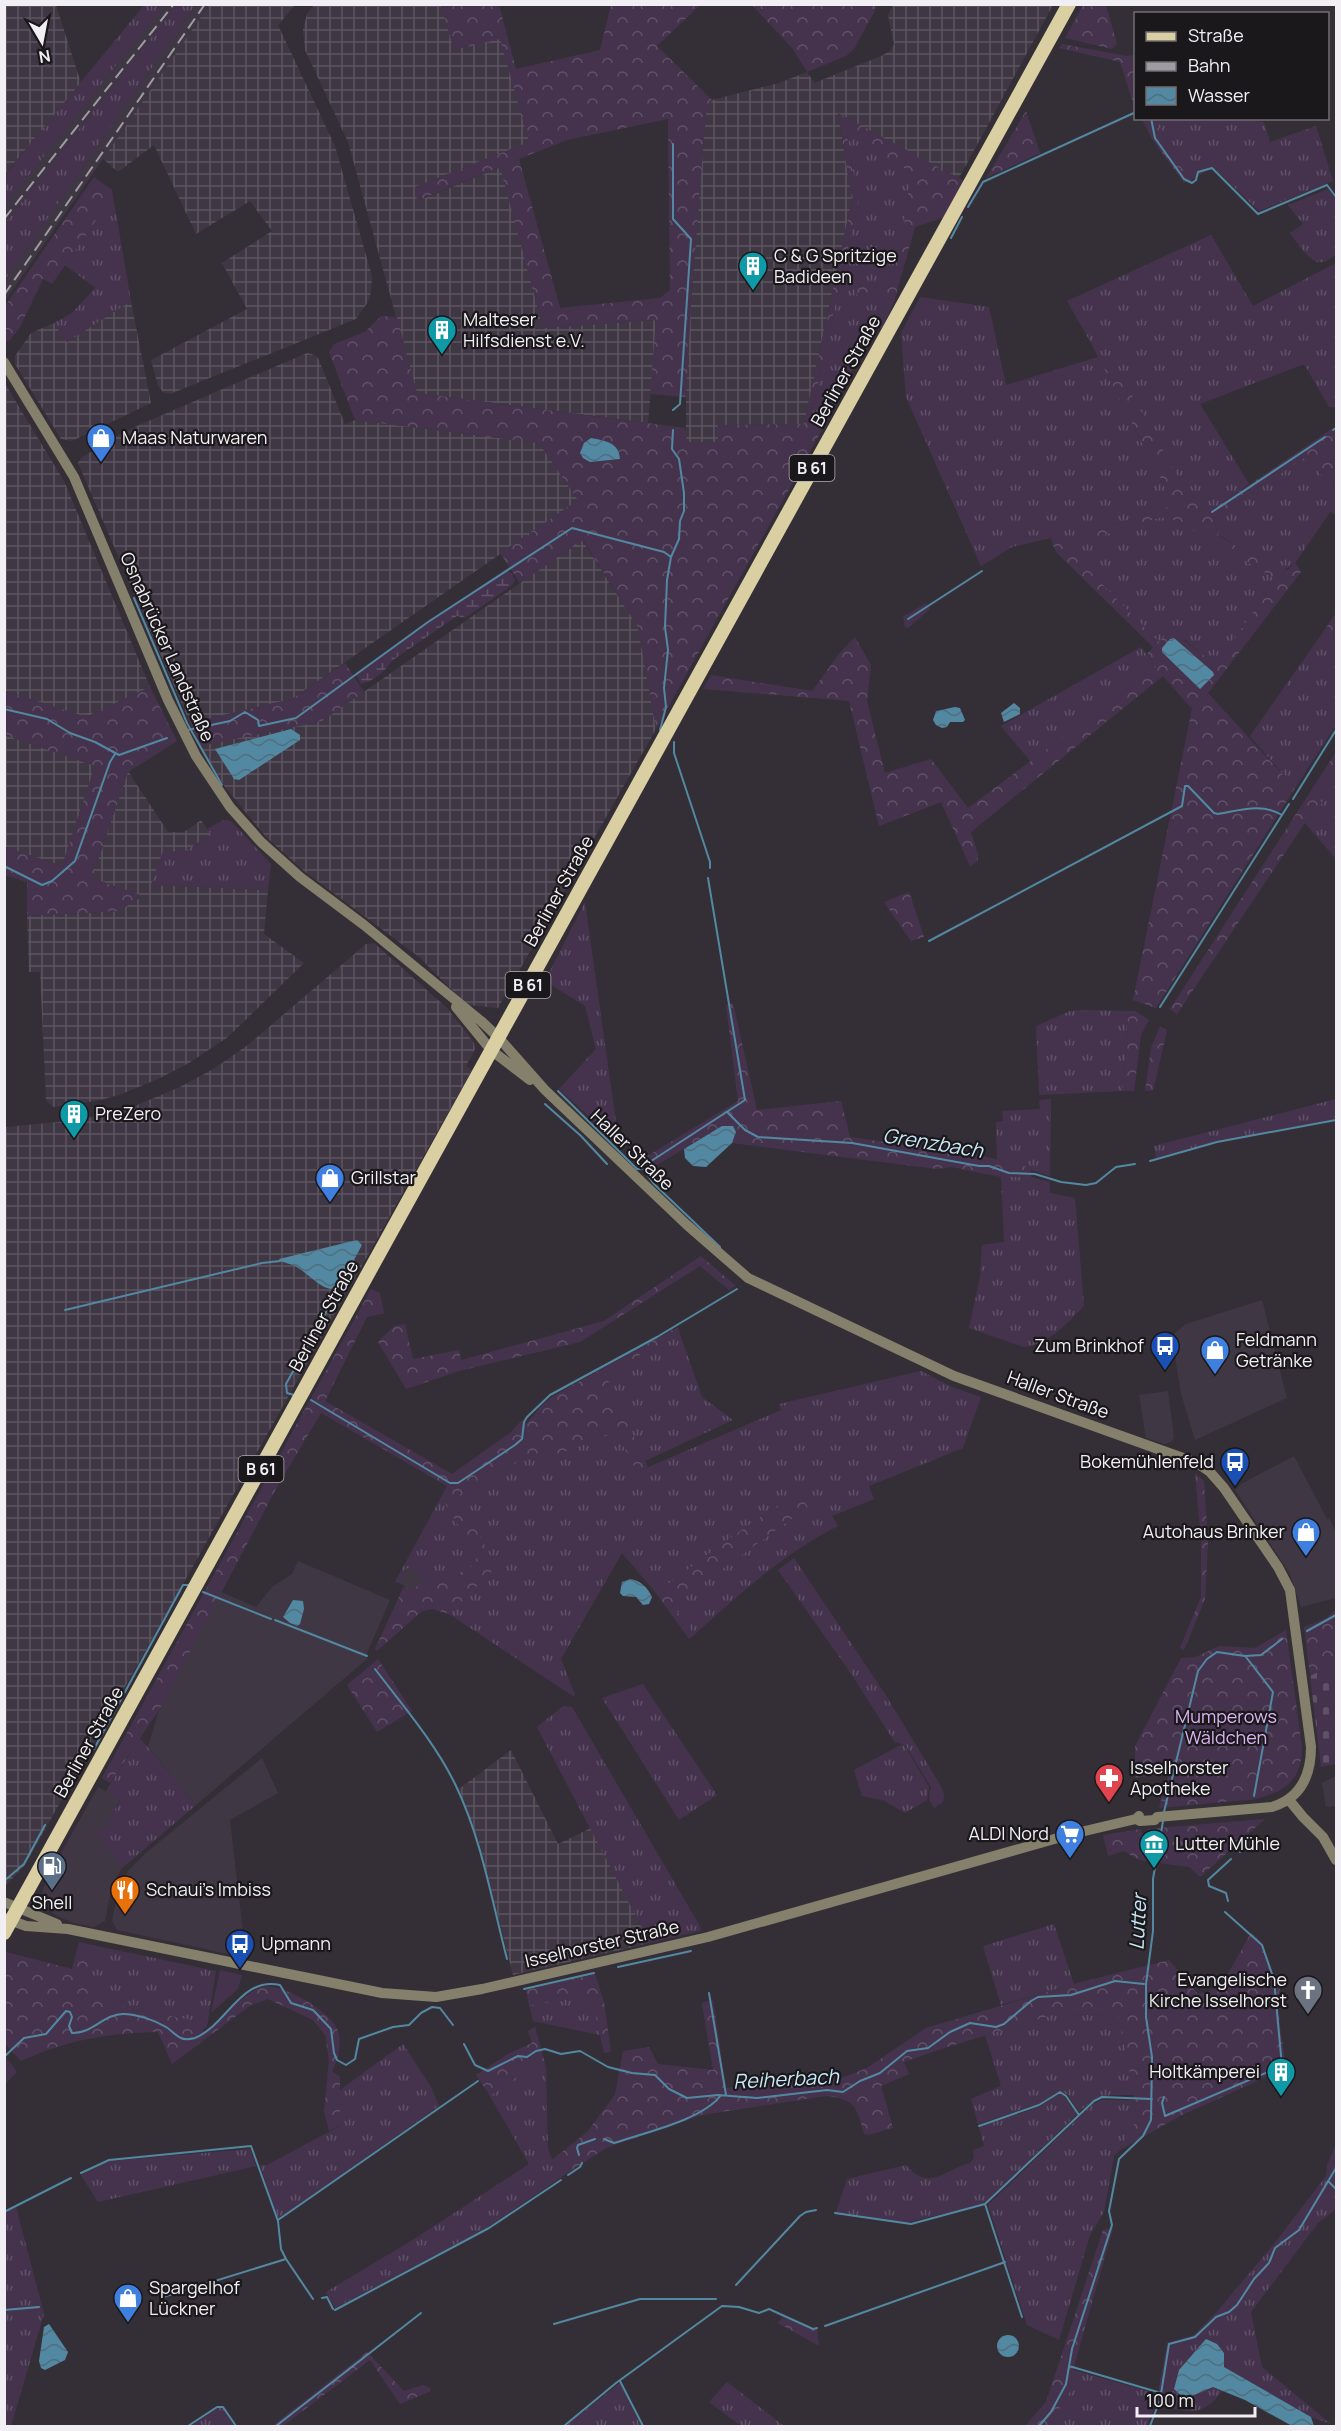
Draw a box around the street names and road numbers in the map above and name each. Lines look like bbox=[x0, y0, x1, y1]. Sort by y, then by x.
street label: Berliner Straße bbox=[805, 311, 886, 430]
road number: B 61 bbox=[790, 455, 834, 481]
street label: Osnabrücker Landstraße bbox=[115, 548, 221, 745]
street label: Berliner Straße bbox=[518, 831, 599, 950]
road number: B 61 bbox=[506, 972, 550, 998]
street label: Haller Straße bbox=[586, 1103, 680, 1195]
street label: Berliner Straße bbox=[283, 1256, 364, 1375]
street label: Haller Straße bbox=[1004, 1364, 1113, 1424]
road number: B 61 bbox=[238, 1456, 284, 1482]
street label: Berliner Straße bbox=[48, 1682, 129, 1801]
street label: Isselhorster Straße bbox=[522, 1914, 681, 1972]

